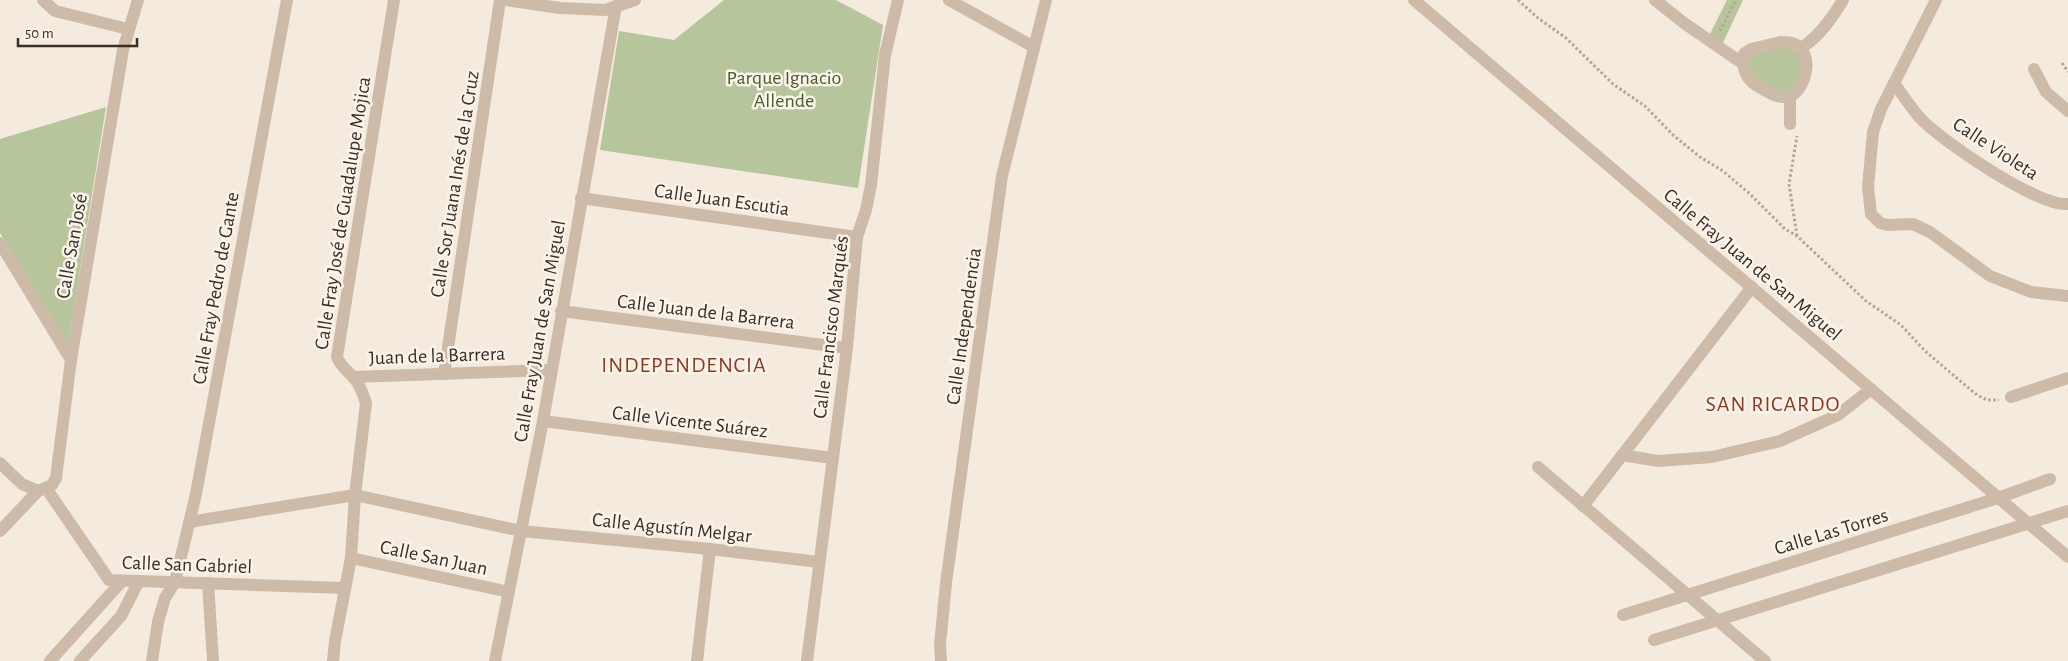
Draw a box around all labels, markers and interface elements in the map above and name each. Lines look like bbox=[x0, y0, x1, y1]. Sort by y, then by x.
scale bar bbox=[18, 15, 136, 47]
text: 50 m bbox=[25, 26, 54, 41]
park label: Parque Ignacio Allende bbox=[727, 68, 841, 111]
street label: Calle Sor Juana Inés de la Cruz bbox=[427, 69, 483, 299]
street label: Calle Fray José de Guadalupe Mojica bbox=[312, 75, 374, 351]
street label: Calle Violeta bbox=[1949, 114, 2042, 184]
street label: Calle Juan Escutia bbox=[653, 181, 791, 219]
street label: Calle Fray Juan de San Miguel bbox=[1660, 185, 1845, 345]
street label: Calle Fray Pedro de Gante bbox=[189, 190, 243, 386]
street label: Calle San José bbox=[53, 192, 91, 300]
street label: Calle Fray Juan de San Miguel bbox=[511, 219, 569, 444]
street label: Calle Francisco Marqués bbox=[810, 234, 852, 420]
street label: Calle Independencia bbox=[943, 246, 985, 406]
street label: Calle Juan de la Barrera bbox=[616, 291, 796, 333]
street label: Juan de la Barrera bbox=[368, 344, 506, 368]
district label: INDEPENDENCIA bbox=[601, 354, 767, 376]
district label: SAN RICARDO bbox=[1705, 393, 1841, 415]
street label: Calle Vicente Suárez bbox=[611, 403, 769, 441]
street label: Calle Las Torres bbox=[1772, 505, 1891, 559]
street label: Calle Agustín Melgar bbox=[591, 510, 753, 546]
street label: Calle San Juan bbox=[378, 537, 489, 579]
street label: Calle San Gabriel bbox=[121, 553, 252, 577]

